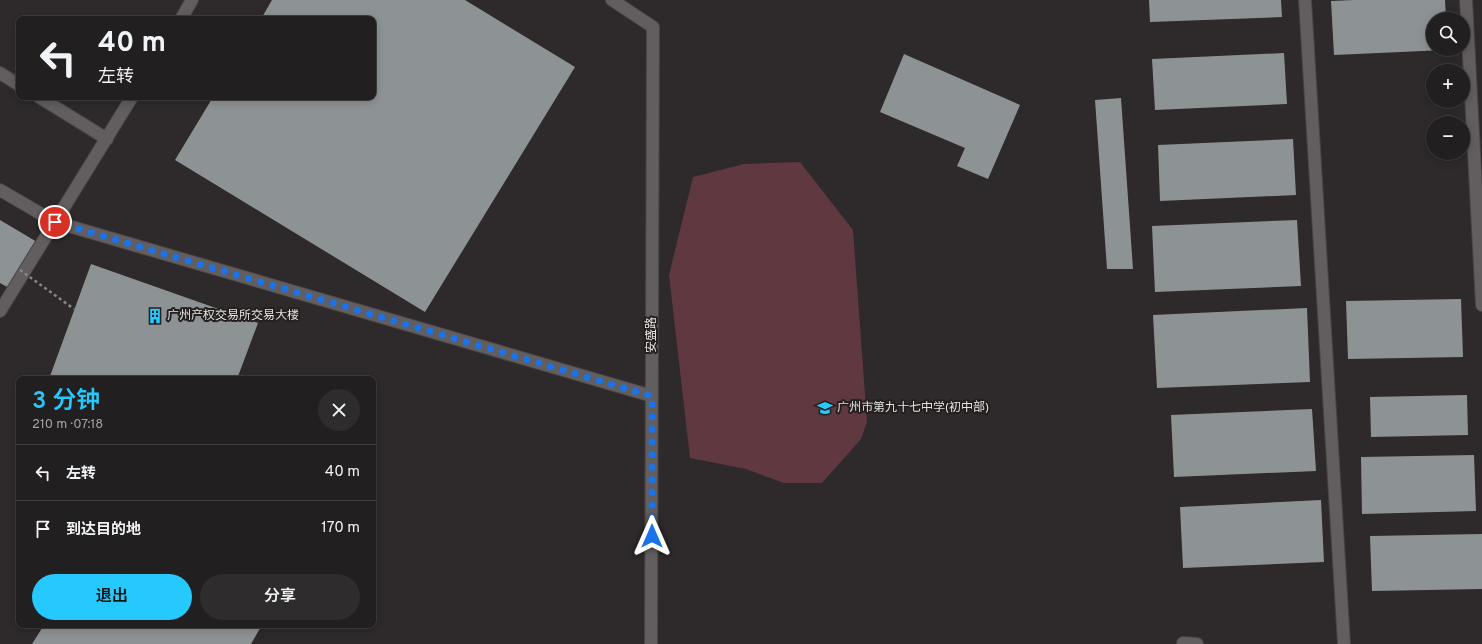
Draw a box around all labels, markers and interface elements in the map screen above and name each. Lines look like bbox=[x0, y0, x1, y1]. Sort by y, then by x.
map controls bbox=[1426, 12, 1470, 160]
button: search bbox=[1426, 12, 1470, 56]
text: 40 m bbox=[98, 26, 166, 62]
icon: left bbox=[32, 32, 84, 84]
button: + bbox=[1426, 64, 1470, 108]
text: 左转 bbox=[98, 66, 134, 89]
button: − bbox=[1426, 116, 1470, 160]
pin bbox=[38, 205, 72, 239]
icon: arrive bbox=[44, 211, 66, 233]
building icon: 广州产权交易所交易大楼 bbox=[146, 307, 164, 325]
place label: 广州产权交易所交易大楼 bbox=[167, 308, 299, 324]
street label: 安盛路 bbox=[644, 317, 660, 353]
text: 3 分钟 bbox=[32, 387, 100, 417]
button: close bbox=[318, 389, 360, 431]
school or university icon: 广州市第九十七中学(初中部) bbox=[816, 399, 834, 417]
place label: 广州市第九十七中学(初中部) bbox=[837, 400, 989, 416]
text: 210 m · 07:18 bbox=[32, 417, 103, 433]
icon: left bbox=[32, 462, 54, 484]
text: 40 m bbox=[325, 463, 360, 482]
text: 左转 bbox=[66, 465, 96, 484]
position arrow bbox=[631, 515, 673, 557]
icon: arrive bbox=[32, 518, 54, 540]
text: 170 m bbox=[321, 519, 360, 538]
text: 到达目的地 bbox=[66, 521, 141, 540]
button: 退出 bbox=[32, 574, 192, 620]
button: 分享 bbox=[200, 574, 360, 620]

